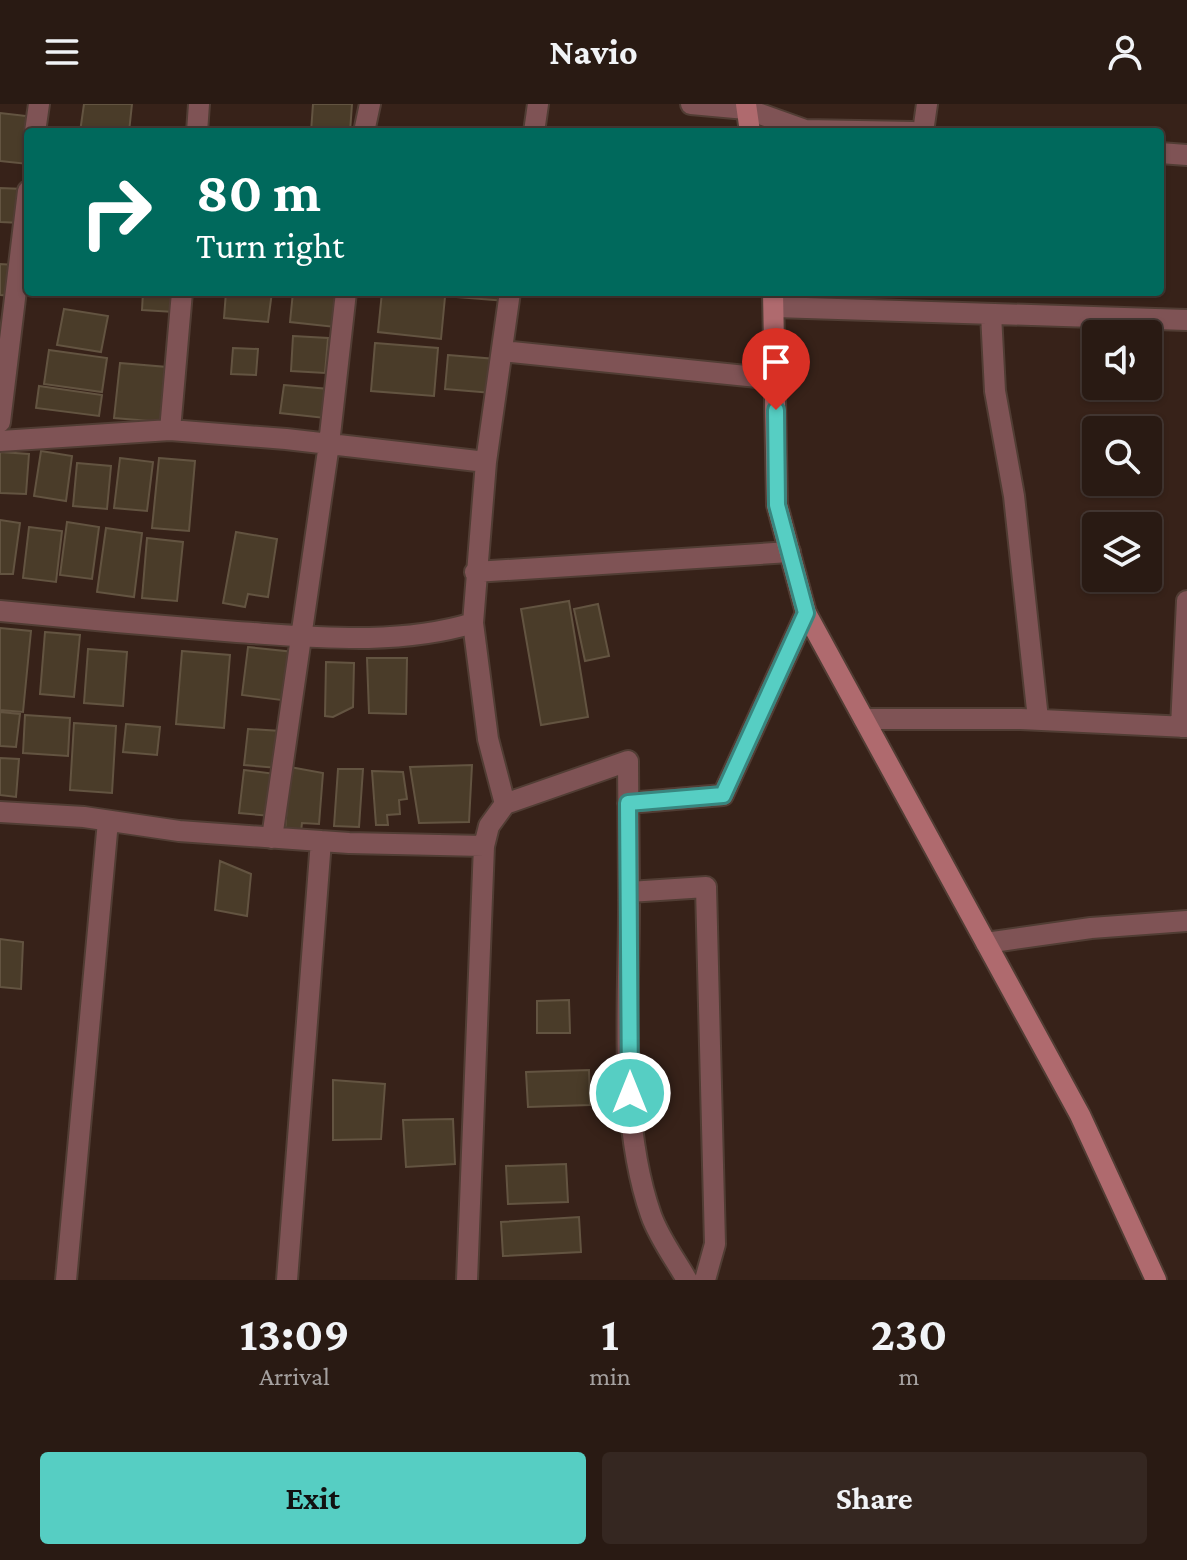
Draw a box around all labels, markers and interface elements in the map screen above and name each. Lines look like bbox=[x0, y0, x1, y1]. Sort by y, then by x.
icon: menu bbox=[40, 30, 84, 74]
icon: person bbox=[1103, 30, 1147, 74]
text: Navio bbox=[549, 32, 638, 72]
icon: right bbox=[64, 160, 168, 264]
text: 80 m bbox=[196, 161, 321, 223]
text: Turn right bbox=[196, 226, 344, 266]
map controls bbox=[1082, 320, 1162, 592]
button: sound bbox=[1082, 320, 1162, 400]
pin bbox=[742, 328, 810, 410]
icon: arrive bbox=[754, 340, 798, 384]
button: search bbox=[1082, 416, 1162, 496]
button: layers bbox=[1082, 512, 1162, 592]
position arrow bbox=[588, 1051, 672, 1135]
text: 13:09 bbox=[240, 1307, 350, 1360]
text: 1 bbox=[601, 1307, 619, 1360]
text: 230 bbox=[870, 1307, 947, 1360]
text: Arrival bbox=[259, 1362, 330, 1391]
text: min bbox=[589, 1362, 631, 1391]
text: m bbox=[898, 1362, 919, 1391]
button: Exit bbox=[40, 1452, 586, 1544]
button: Share bbox=[602, 1452, 1147, 1544]

